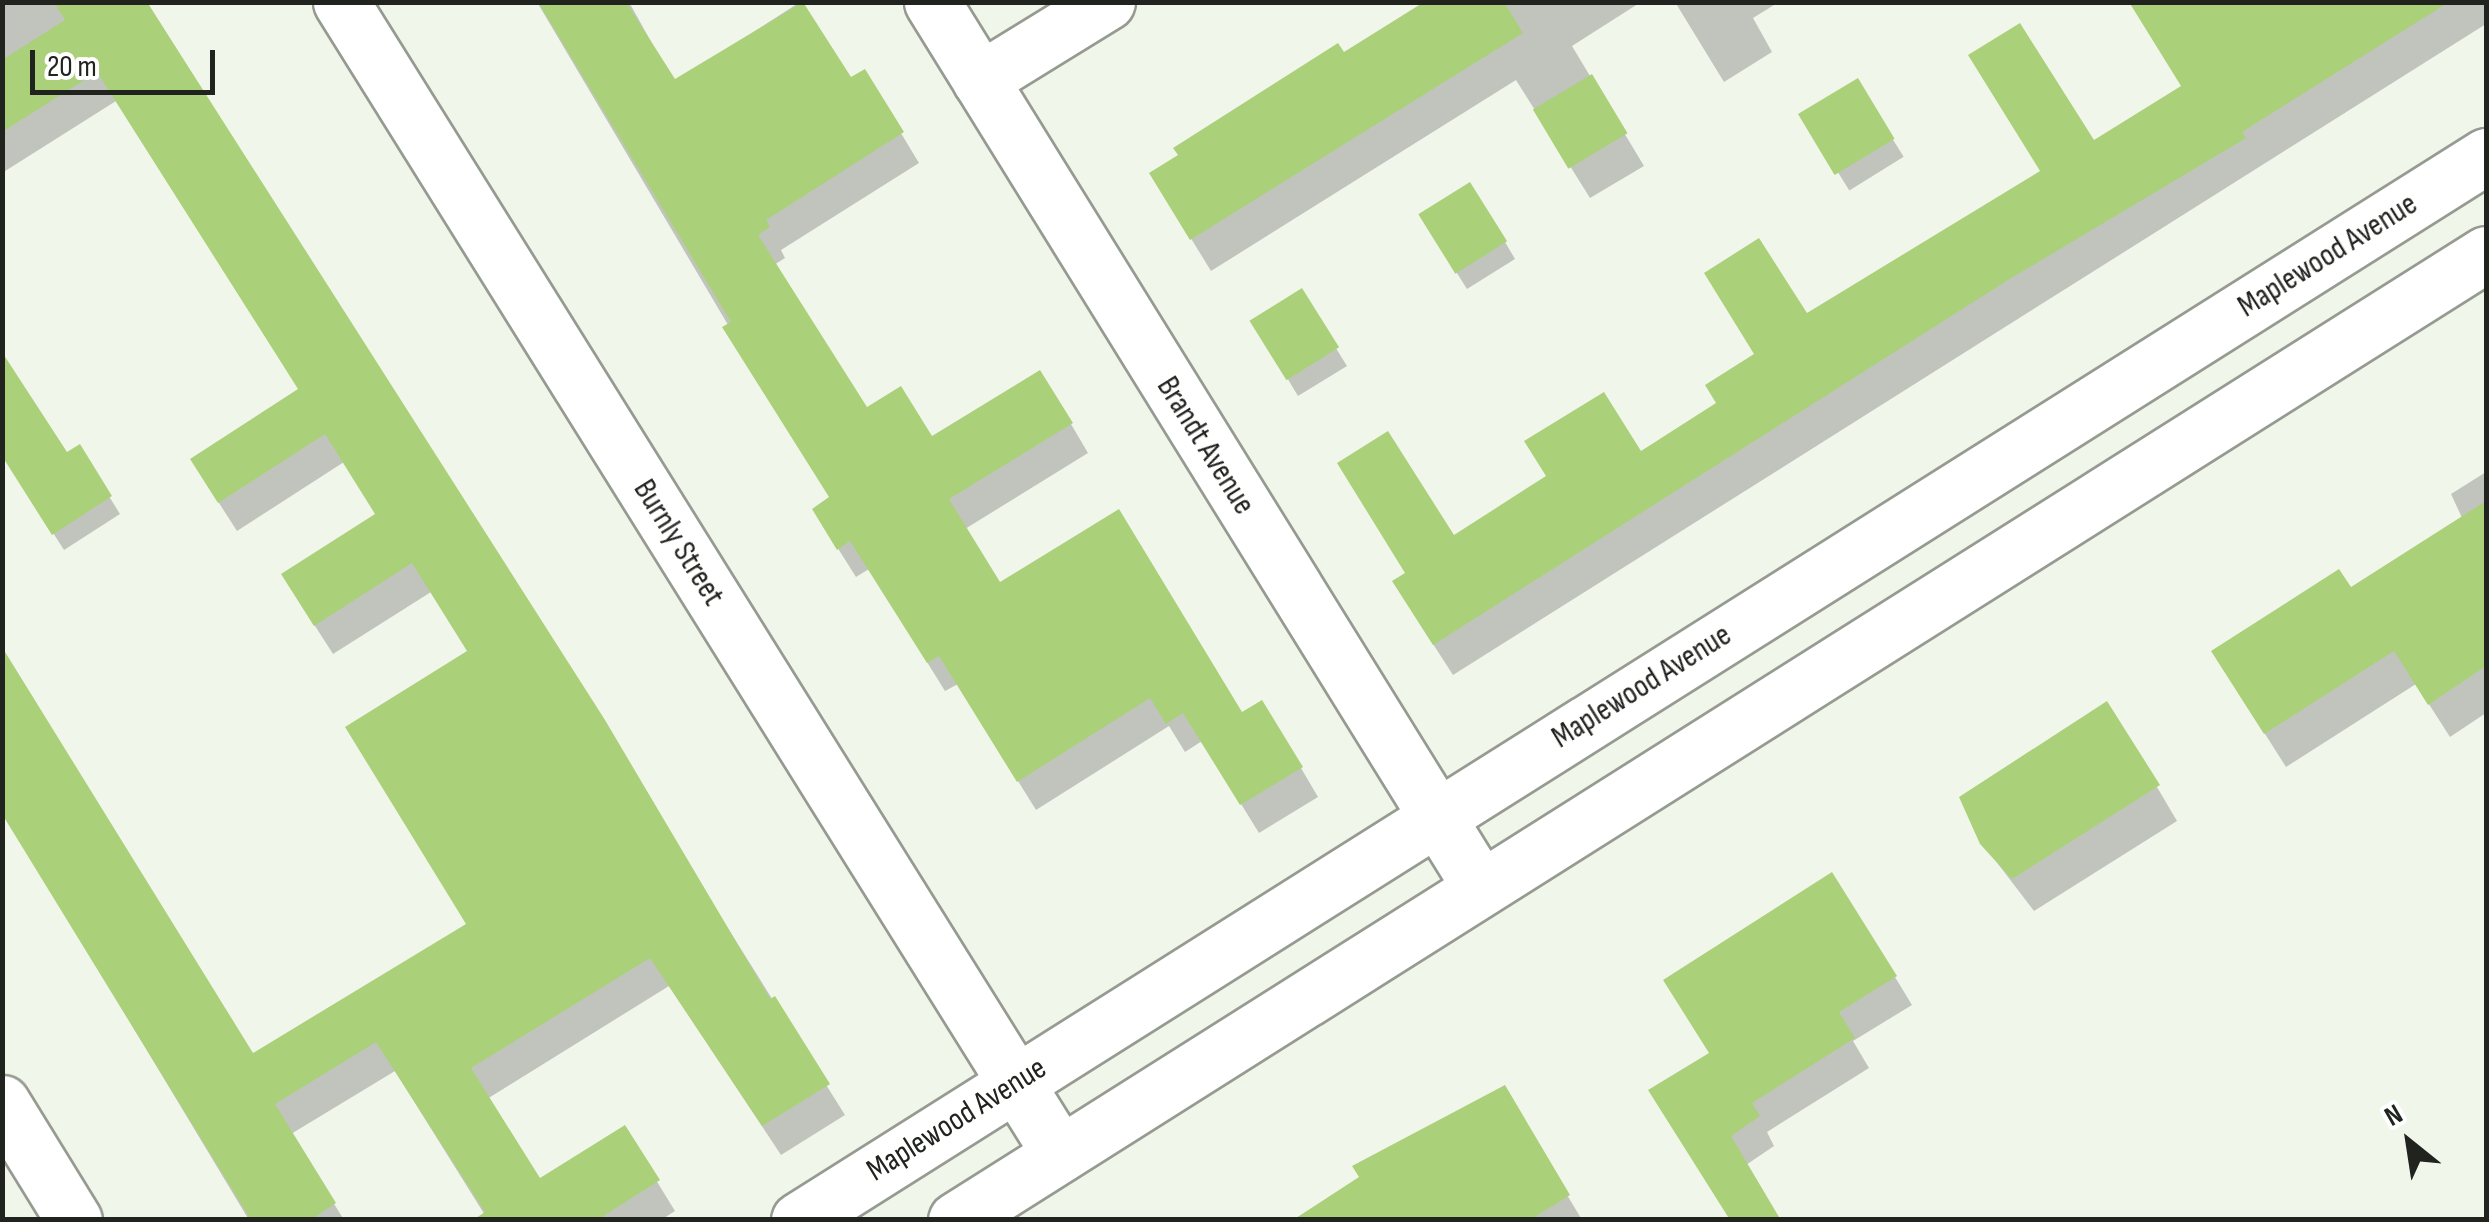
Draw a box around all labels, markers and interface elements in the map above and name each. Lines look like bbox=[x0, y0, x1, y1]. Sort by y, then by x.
scale bar bbox=[35, 30, 220, 92]
text: 20 m bbox=[47, 49, 97, 85]
street label: Maplewood Avenue bbox=[2231, 186, 2425, 326]
street label: Brandt Avenue bbox=[1148, 370, 1262, 522]
street label: Burnly Street bbox=[624, 473, 732, 613]
street label: Maplewood Avenue bbox=[1545, 617, 1739, 757]
street label: Maplewood Avenue bbox=[860, 1050, 1054, 1190]
north arrow bbox=[2359, 1092, 2459, 1192]
text: N bbox=[2379, 1098, 2408, 1134]

